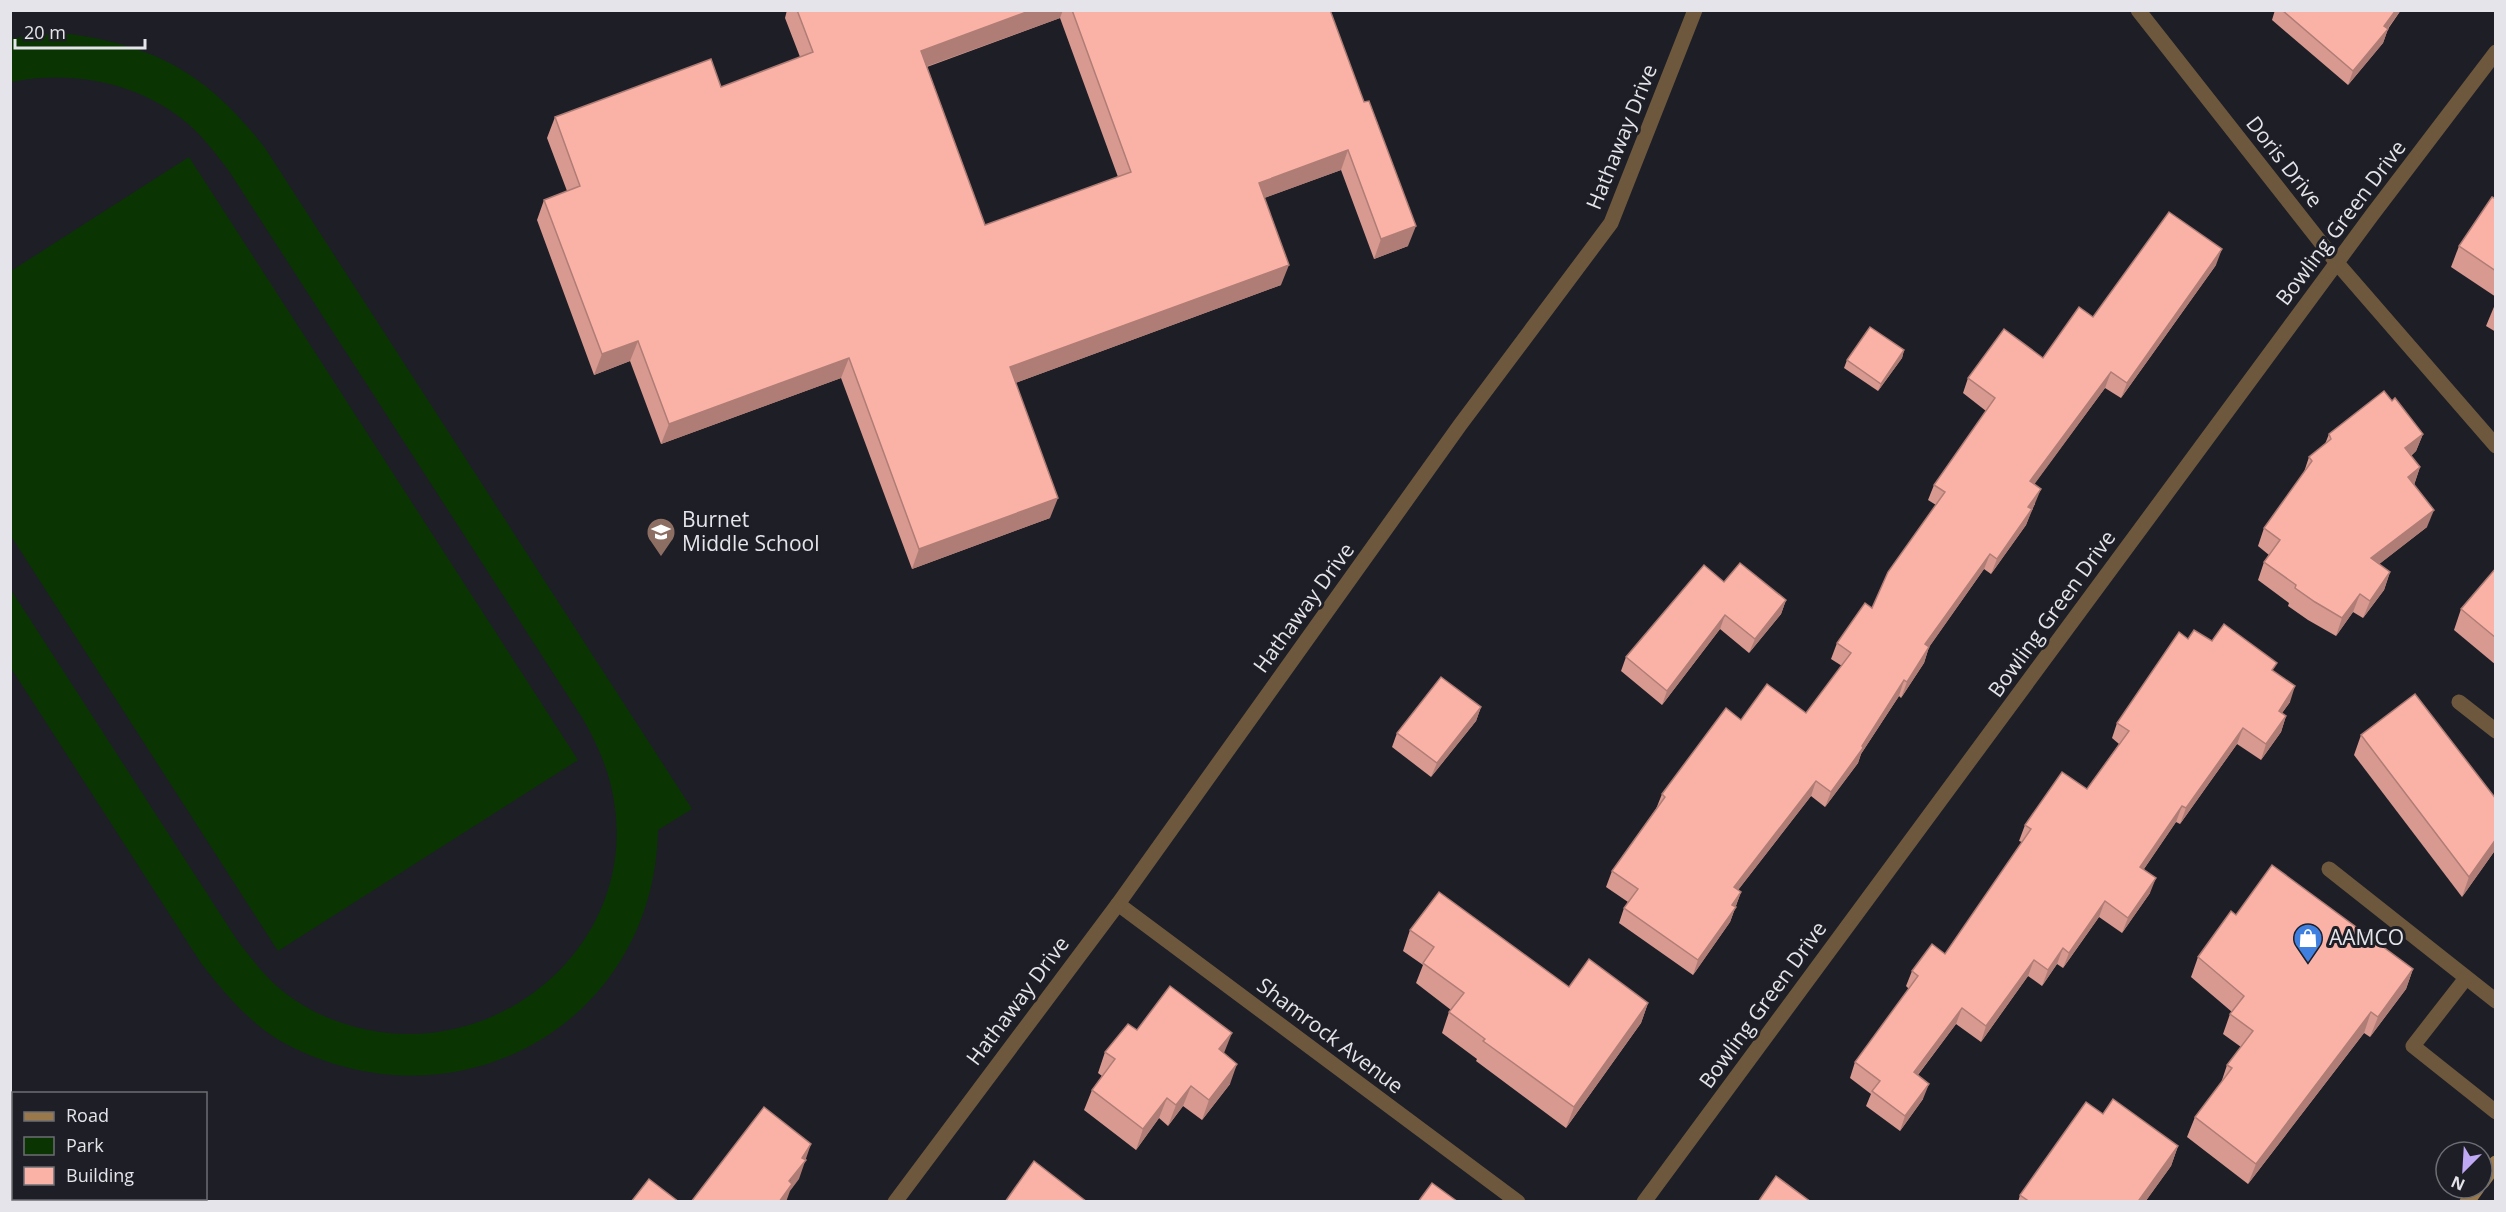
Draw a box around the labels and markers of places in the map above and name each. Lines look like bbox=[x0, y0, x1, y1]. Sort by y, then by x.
place label: Burnet Middle School bbox=[682, 505, 819, 557]
school or university icon: Burnet Middle School bbox=[645, 516, 677, 558]
shop icon: AAMCO bbox=[2292, 922, 2324, 964]
place label: AAMCO bbox=[2329, 923, 2404, 951]

